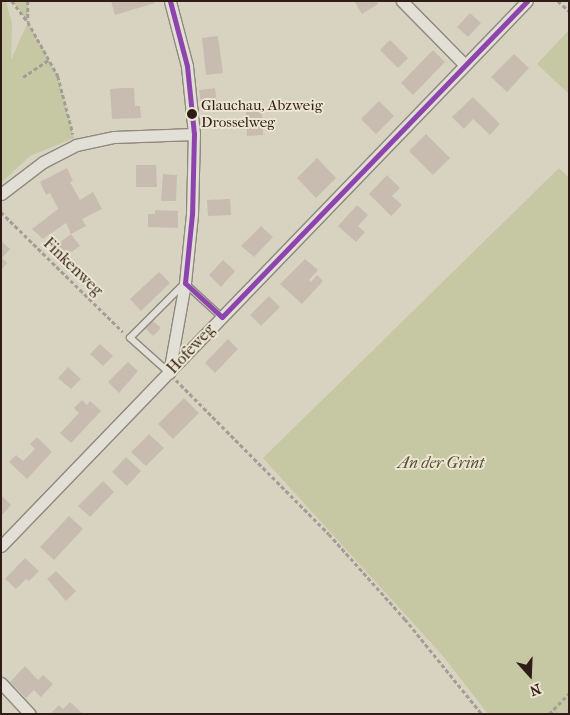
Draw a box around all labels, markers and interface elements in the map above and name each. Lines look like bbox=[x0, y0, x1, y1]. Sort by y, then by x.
place label: Glauchau, Abzweig Drosselweg bbox=[201, 96, 323, 131]
marker: Glauchau, Abzweig Drosselweg bbox=[187, 109, 197, 119]
street label: Finkenweg bbox=[39, 234, 107, 300]
street label: Hofeweg bbox=[163, 320, 219, 378]
park label: An der Grint bbox=[398, 453, 484, 473]
north arrow bbox=[505, 650, 555, 700]
text: N bbox=[527, 680, 543, 699]

